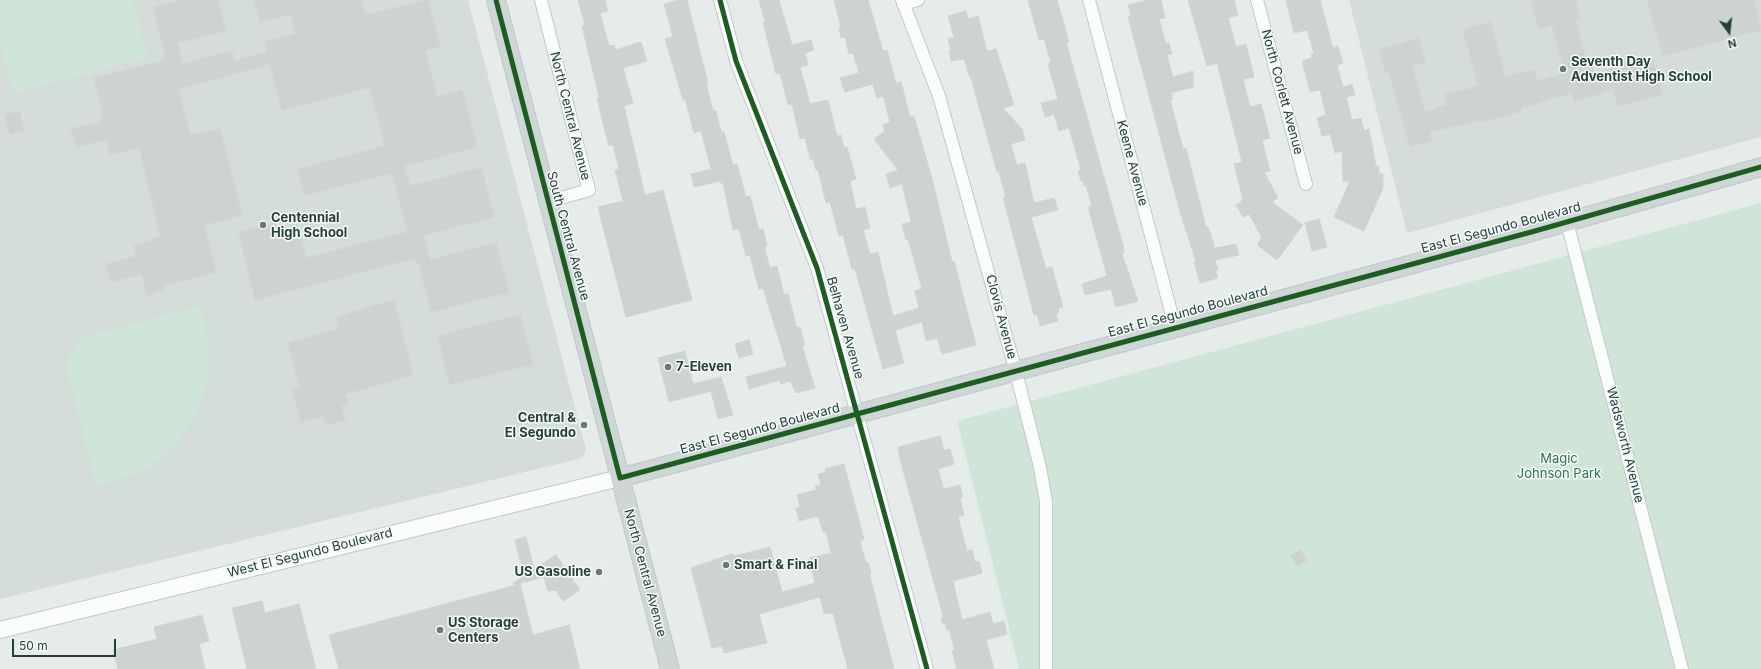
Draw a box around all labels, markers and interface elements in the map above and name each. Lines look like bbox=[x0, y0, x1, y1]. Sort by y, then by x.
north arrow bbox=[1709, 12, 1749, 52]
street label: North Corlett Avenue bbox=[1258, 28, 1306, 156]
text: N bbox=[1726, 36, 1738, 51]
street label: North Central Avenue bbox=[546, 50, 594, 182]
place label: Seventh Day Adventist High School bbox=[1571, 54, 1712, 85]
marker: Seventh Day Adventist High School bbox=[1558, 64, 1568, 74]
street label: Keene Avenue bbox=[1113, 119, 1151, 207]
street label: South Central Avenue bbox=[543, 170, 593, 302]
street label: East El Segundo Boulevard bbox=[1419, 199, 1583, 257]
place label: Centennial High School bbox=[271, 210, 347, 241]
marker: Centennial High School bbox=[258, 220, 268, 230]
street label: Clovis Avenue bbox=[982, 273, 1020, 361]
street label: Belhaven Avenue bbox=[823, 275, 867, 381]
street label: East El Segundo Boulevard bbox=[1106, 283, 1270, 341]
place label: 7-Eleven bbox=[676, 359, 732, 375]
marker: 7-Eleven bbox=[663, 362, 673, 372]
street label: Wadsworth Avenue bbox=[1603, 385, 1647, 505]
street label: East El Segundo Boulevard bbox=[678, 400, 842, 458]
place label: Central & El Segundo bbox=[505, 410, 576, 441]
marker: Central & El Segundo bbox=[579, 420, 589, 430]
park label: Magic Johnson Park bbox=[1517, 451, 1601, 482]
street label: North Central Avenue bbox=[620, 507, 670, 639]
street label: West El Segundo Boulevard bbox=[226, 525, 394, 581]
place label: Smart & Final bbox=[734, 557, 817, 573]
marker: Smart & Final bbox=[721, 560, 731, 570]
place label: US Gasoline bbox=[514, 564, 591, 580]
marker: US Gasoline bbox=[594, 567, 604, 577]
place label: US Storage Centers bbox=[448, 615, 519, 646]
marker: US Storage Centers bbox=[435, 625, 445, 635]
scale bar bbox=[14, 631, 118, 657]
text: 50 m bbox=[19, 638, 48, 653]

